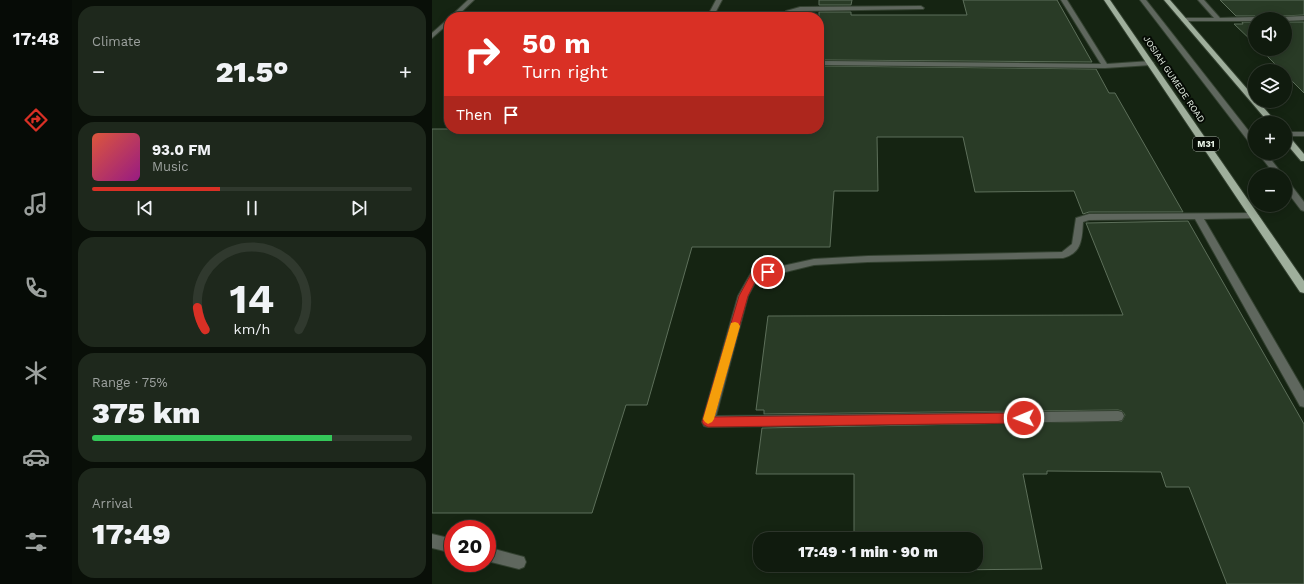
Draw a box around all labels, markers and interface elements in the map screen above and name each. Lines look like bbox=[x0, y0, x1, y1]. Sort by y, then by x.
map controls bbox=[1248, 12, 1292, 212]
button: sound bbox=[1248, 12, 1292, 56]
text: 50 m bbox=[522, 27, 591, 60]
text: 17:48 bbox=[13, 28, 59, 49]
icon: right bbox=[456, 28, 508, 80]
text: Climate bbox=[92, 34, 141, 49]
street label: JOSIAH GUMEDE ROAD bbox=[1141, 34, 1207, 124]
text: 21.5° bbox=[215, 54, 289, 89]
text: − bbox=[92, 59, 105, 84]
text: + bbox=[399, 59, 412, 84]
text: Turn right bbox=[522, 61, 608, 82]
button: layers bbox=[1248, 64, 1292, 108]
icon: arrive bbox=[500, 104, 522, 126]
icon: directions bbox=[22, 106, 50, 134]
text: Then bbox=[456, 106, 492, 124]
button: + bbox=[1248, 116, 1292, 160]
road number: M31 bbox=[1193, 137, 1219, 151]
text: 93.0 FM bbox=[152, 141, 211, 159]
text: Music bbox=[152, 159, 189, 174]
button: − bbox=[1248, 168, 1292, 212]
icon: music bbox=[22, 190, 50, 218]
icon: previous bbox=[134, 197, 156, 219]
icon: pause bbox=[241, 197, 263, 219]
icon: next bbox=[348, 197, 370, 219]
pin bbox=[751, 255, 785, 289]
icon: arrive bbox=[757, 261, 779, 283]
icon: phone bbox=[22, 274, 50, 302]
text: 14 bbox=[230, 274, 274, 323]
text: km/h bbox=[234, 321, 270, 337]
icon: climate bbox=[22, 359, 50, 387]
text: Range · 75% bbox=[92, 375, 168, 390]
text: 375 km bbox=[92, 395, 200, 430]
position arrow bbox=[1003, 397, 1045, 439]
icon: car bbox=[22, 443, 50, 471]
text: Arrival bbox=[92, 496, 133, 511]
text: 17:49 bbox=[92, 516, 171, 551]
speed limit sign: 20 bbox=[444, 520, 496, 572]
icon: filters bbox=[22, 528, 50, 556]
text: 17:49 · 1 min · 90 m bbox=[798, 543, 938, 561]

